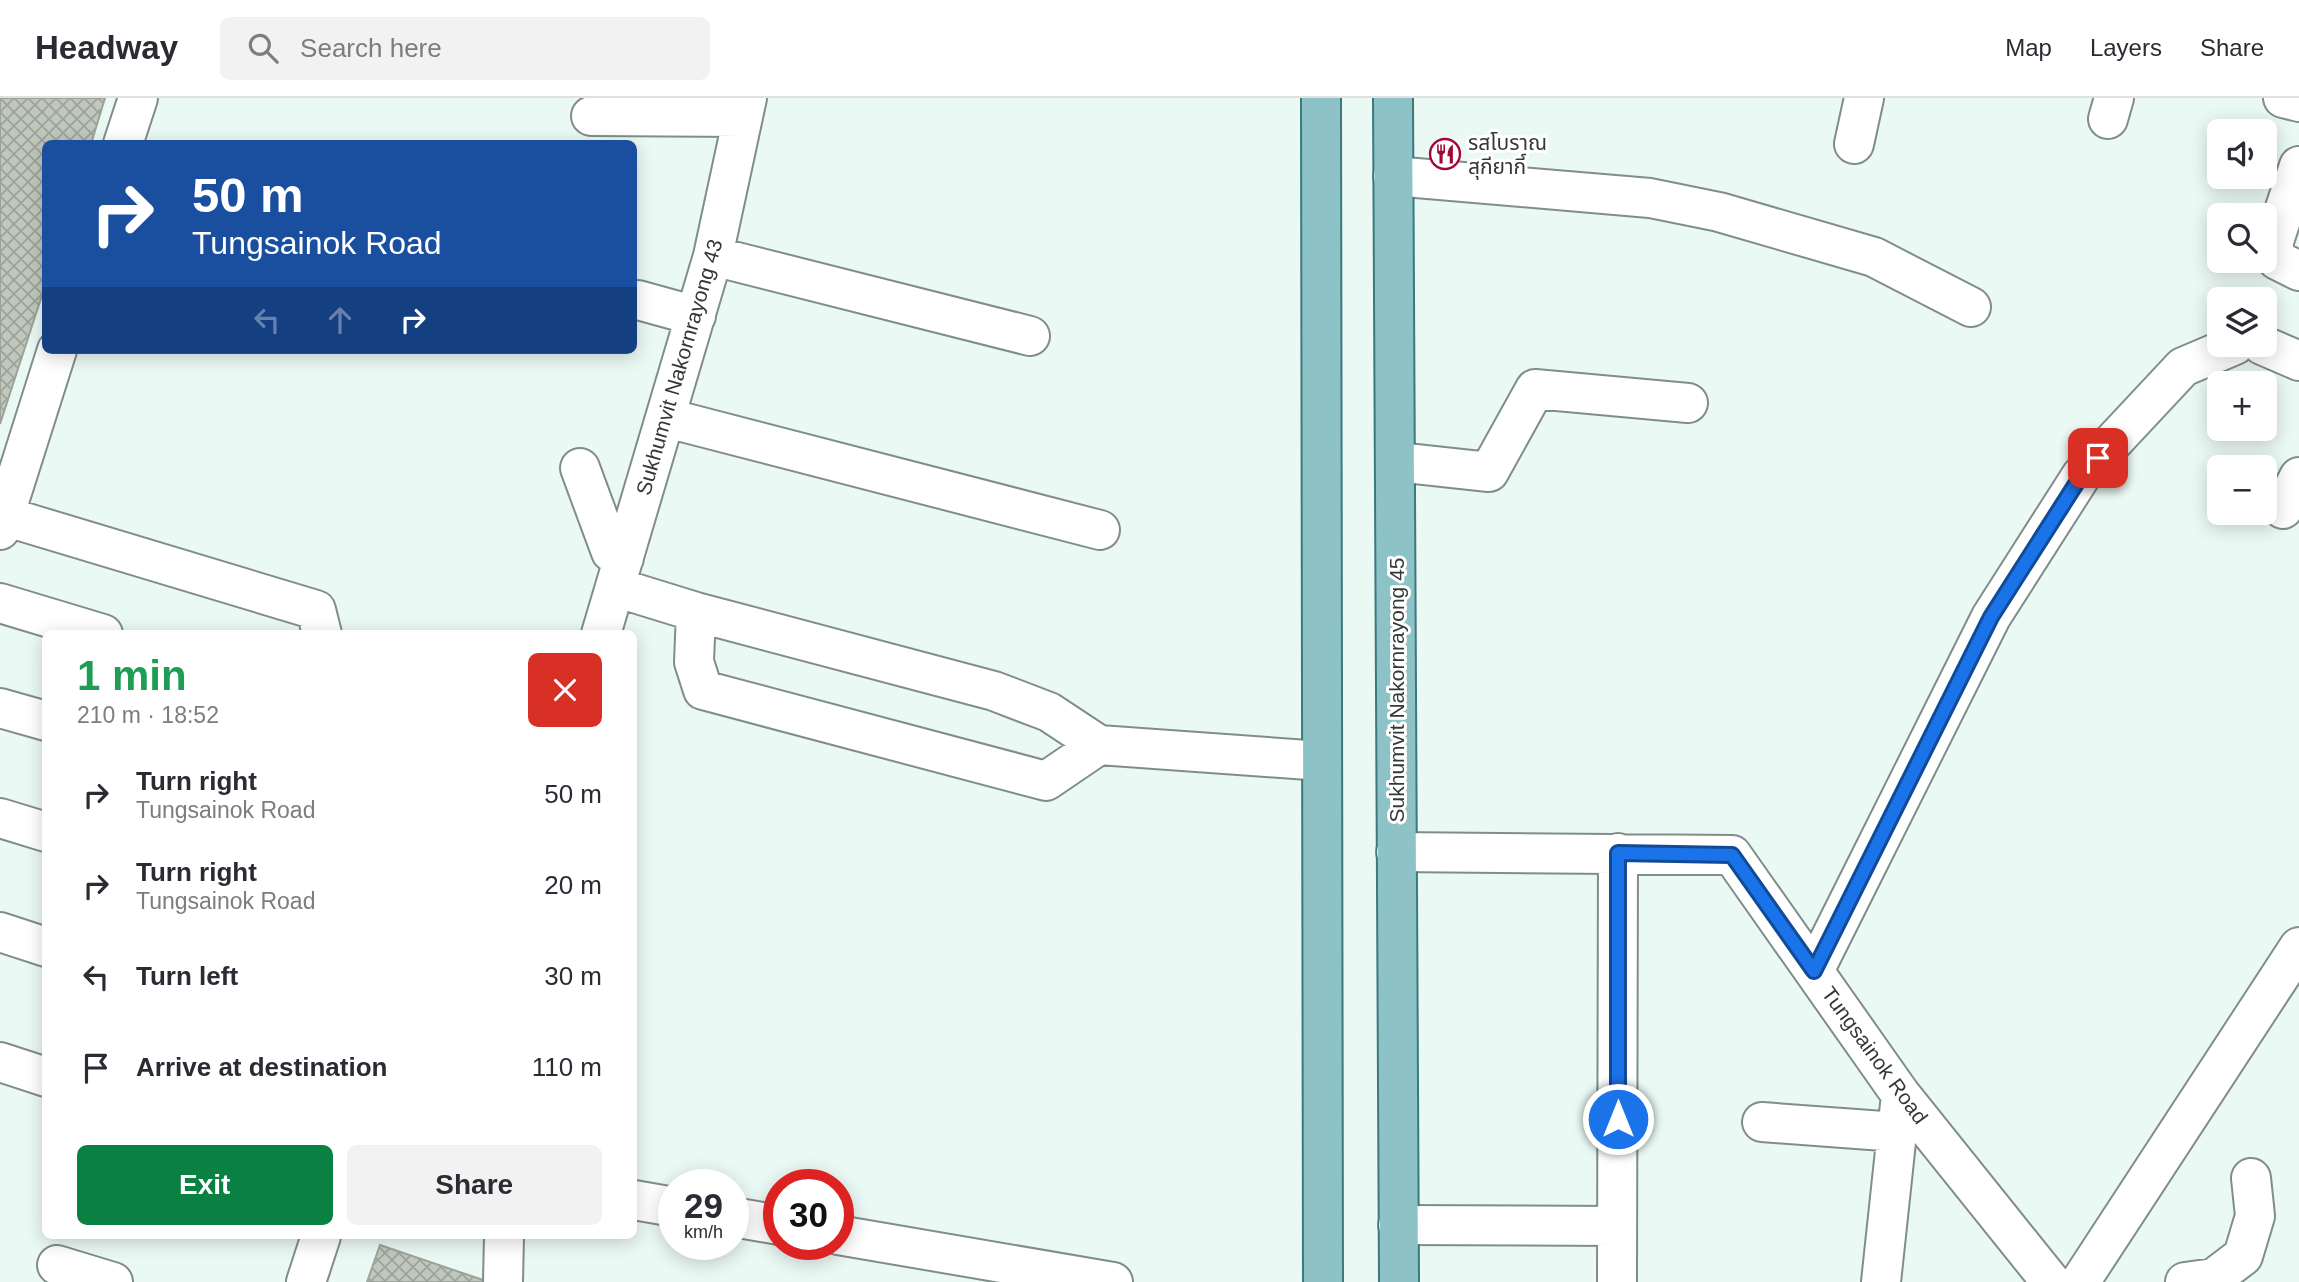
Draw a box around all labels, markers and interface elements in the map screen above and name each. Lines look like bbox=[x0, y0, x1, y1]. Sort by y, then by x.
search box bbox=[220, 17, 710, 80]
text: Headway bbox=[35, 29, 178, 66]
icon: search bbox=[244, 29, 282, 67]
text: Search here bbox=[300, 33, 442, 63]
text: Map bbox=[2005, 34, 2052, 61]
text: Layers bbox=[2090, 34, 2162, 61]
text: Share bbox=[2200, 34, 2264, 61]
map controls bbox=[2207, 119, 2277, 525]
button: sound bbox=[2207, 119, 2277, 189]
place label: รสโบราณ สุกียากี์ bbox=[1468, 131, 1547, 180]
restaurant icon: รสโบราณ สุกียากี์ bbox=[1428, 137, 1462, 171]
icon: right bbox=[77, 168, 168, 259]
text: 50 m bbox=[192, 168, 304, 222]
button: search bbox=[2207, 203, 2277, 273]
text: Tungsainok Road bbox=[192, 225, 442, 261]
street label: Sukhumvit Nakornrayong 43 bbox=[631, 236, 727, 498]
button: layers bbox=[2207, 287, 2277, 357]
icon: left bbox=[248, 301, 286, 339]
icon: ahead bbox=[321, 301, 359, 339]
icon: right bbox=[394, 301, 432, 339]
button: + bbox=[2207, 371, 2277, 441]
pin bbox=[2068, 428, 2128, 488]
icon: arrive bbox=[2079, 439, 2117, 477]
button: − bbox=[2207, 455, 2277, 525]
street label: Sukhumvit Nakornrayong 45 bbox=[1385, 558, 1408, 822]
text: 1 min bbox=[77, 652, 187, 699]
button: close bbox=[528, 653, 602, 727]
text: 210 m · 18:52 bbox=[77, 702, 219, 728]
text: Turn right bbox=[136, 766, 257, 796]
icon: right bbox=[77, 776, 115, 814]
text: 50 m bbox=[544, 779, 602, 809]
text: Tungsainok Road bbox=[136, 797, 315, 823]
text: Turn right bbox=[136, 857, 257, 887]
icon: right bbox=[77, 867, 115, 905]
text: 20 m bbox=[544, 870, 602, 900]
text: Tungsainok Road bbox=[136, 888, 315, 914]
icon: left bbox=[77, 958, 115, 996]
text: Turn left bbox=[136, 961, 238, 991]
text: 30 m bbox=[544, 961, 602, 991]
street label: Tungsainok Road bbox=[1818, 982, 1932, 1128]
icon: arrive bbox=[77, 1049, 115, 1087]
text: Arrive at destination bbox=[136, 1052, 387, 1082]
text: 110 m bbox=[532, 1052, 602, 1082]
position arrow bbox=[1581, 1082, 1655, 1156]
button: Exit bbox=[77, 1145, 333, 1225]
button: Share bbox=[347, 1145, 602, 1225]
speed limit sign: 30 bbox=[763, 1169, 854, 1260]
text: 29 bbox=[684, 1186, 723, 1225]
text: km/h bbox=[684, 1222, 723, 1242]

